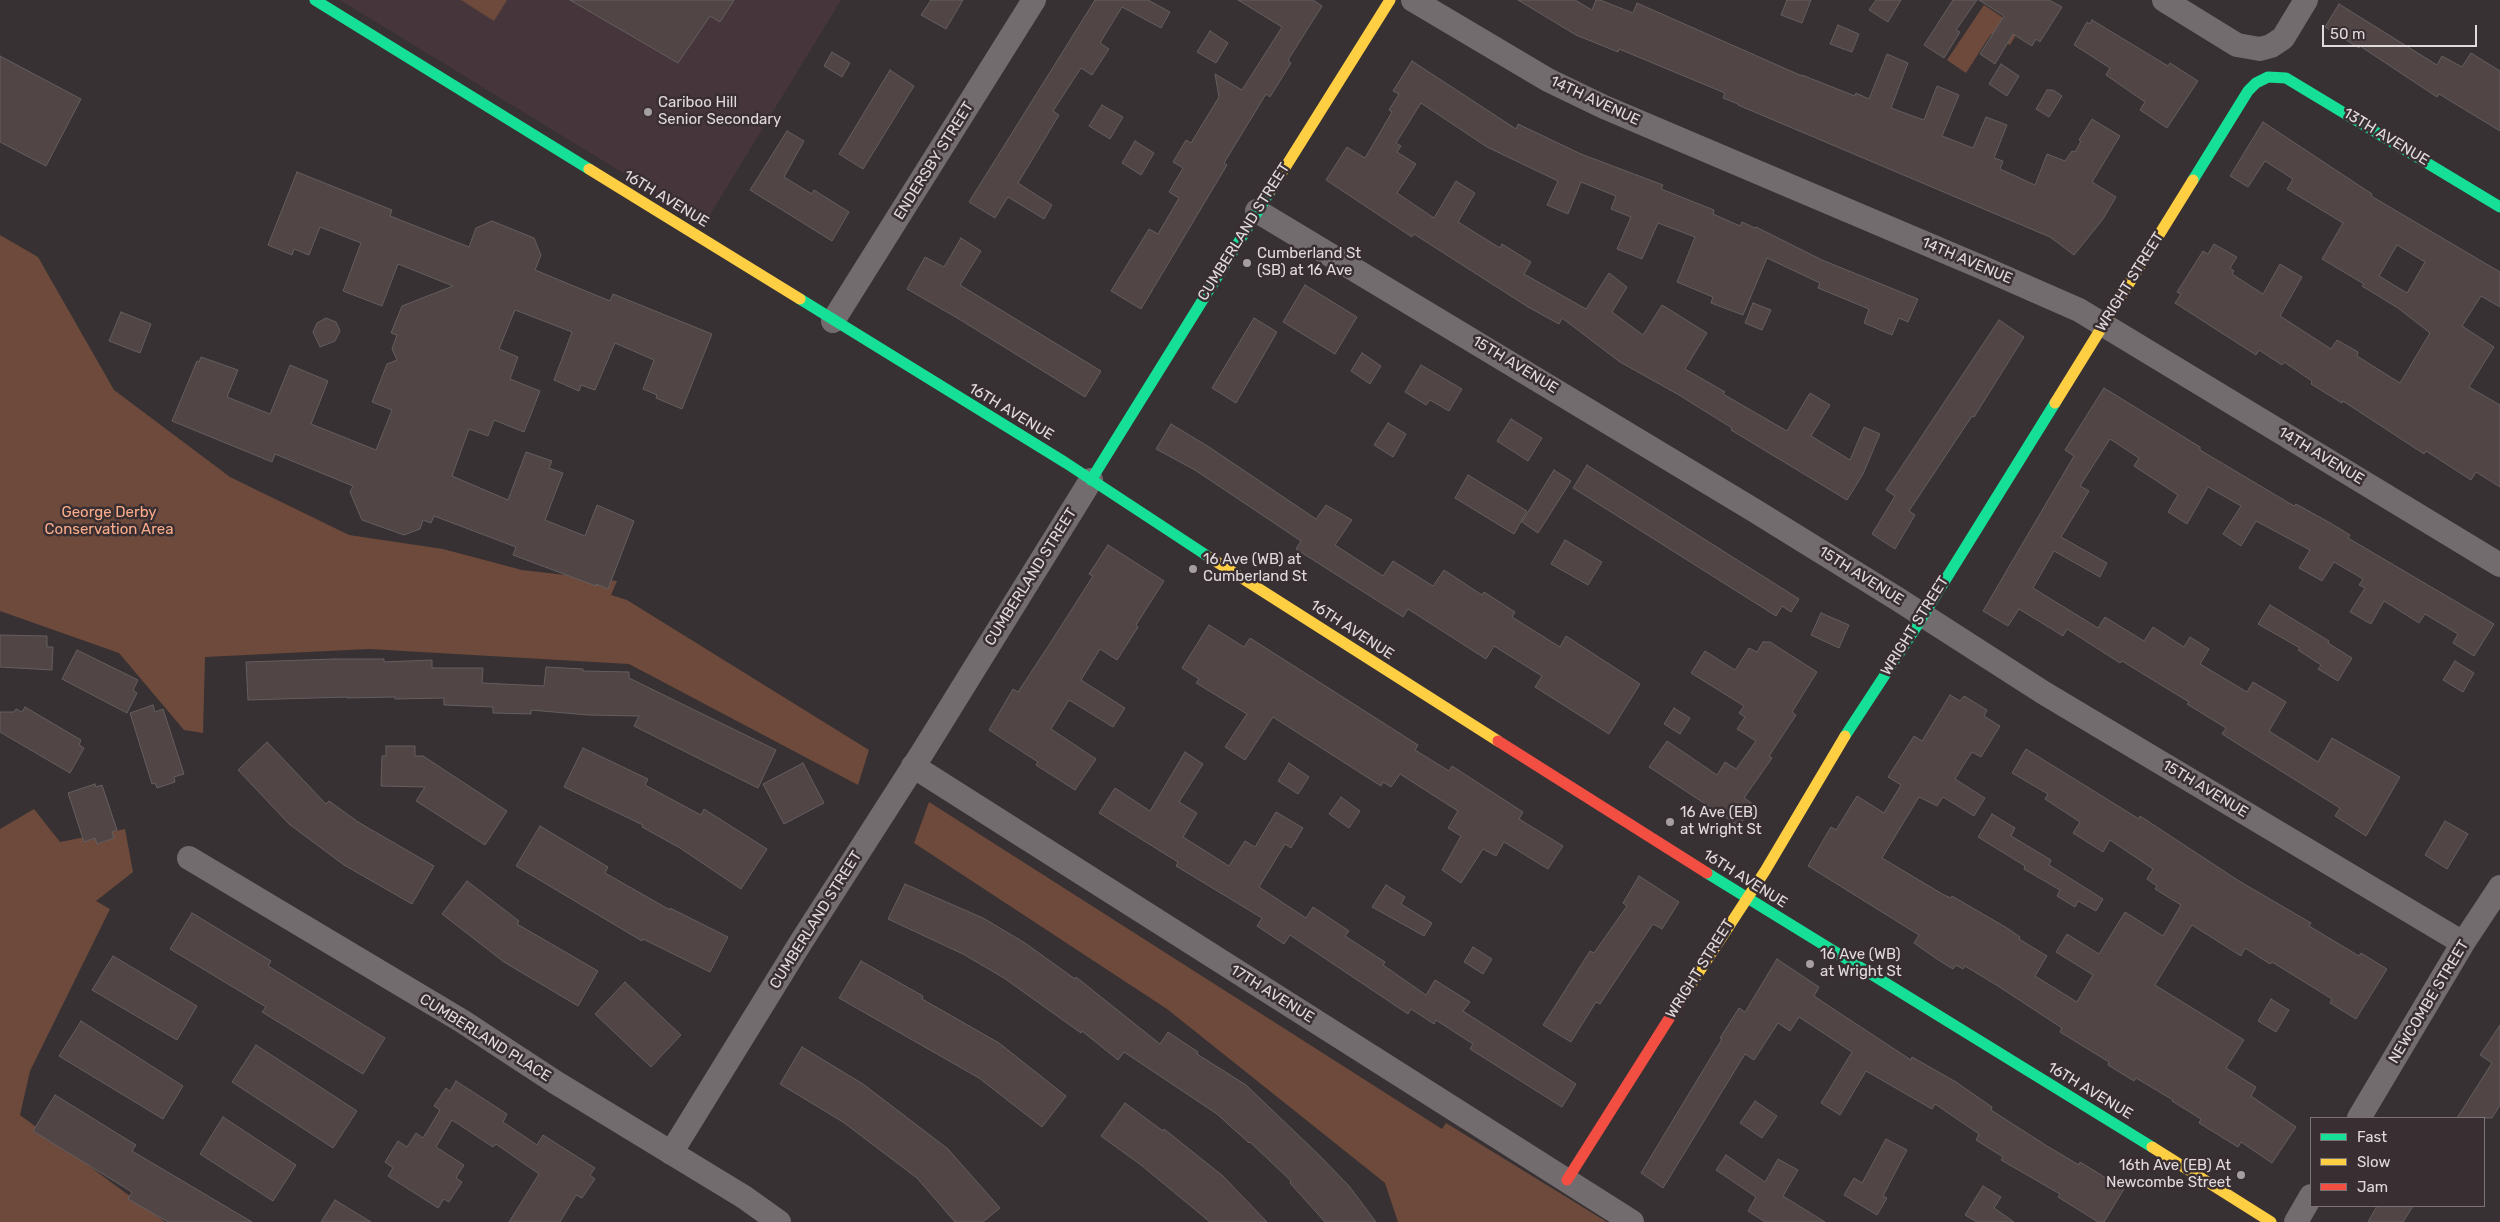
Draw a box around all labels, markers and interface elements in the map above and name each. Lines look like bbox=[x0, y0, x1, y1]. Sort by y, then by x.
scale bar bbox=[2325, 15, 2480, 47]
text: 50 m bbox=[2330, 25, 2365, 43]
street label: 14TH AVENUE bbox=[1547, 72, 1643, 130]
place label: Cariboo Hill Senior Secondary bbox=[658, 94, 781, 129]
street label: ENDERSBY STREET bbox=[890, 99, 978, 223]
street label: 13TH AVENUE bbox=[2340, 104, 2432, 170]
marker: Cariboo Hill Senior Secondary bbox=[642, 106, 654, 118]
street label: CUMBERLAND STREET bbox=[1194, 160, 1294, 304]
street label: 16TH AVENUE bbox=[620, 167, 712, 231]
street label: WRIGHT STREET bbox=[2092, 229, 2168, 335]
street label: 14TH AVENUE bbox=[1919, 234, 2015, 288]
place label: Cumberland St (SB) at 16 Ave bbox=[1257, 245, 1361, 280]
marker: Cumberland St (SB) at 16 Ave bbox=[1241, 257, 1253, 269]
street label: 15TH AVENUE bbox=[1469, 332, 1561, 398]
street label: 16TH AVENUE bbox=[965, 380, 1057, 444]
street label: 14TH AVENUE bbox=[2275, 423, 2367, 489]
park label: George Derby Conservation Area bbox=[45, 504, 173, 539]
street label: CUMBERLAND STREET bbox=[981, 505, 1081, 649]
street label: 15TH AVENUE bbox=[1815, 543, 1907, 609]
place label: 16 Ave (WB) at Cumberland St bbox=[1203, 551, 1307, 586]
marker: 16 Ave (WB) at Cumberland St bbox=[1187, 563, 1199, 575]
street label: WRIGHT STREET bbox=[1877, 573, 1953, 679]
street label: 16TH AVENUE bbox=[1307, 596, 1397, 664]
street label: 15TH AVENUE bbox=[2159, 756, 2251, 822]
place label: 16 Ave (EB) at Wright St bbox=[1680, 804, 1762, 839]
marker: 16 Ave (EB) at Wright St bbox=[1664, 816, 1676, 828]
street label: 16TH AVENUE bbox=[1699, 846, 1791, 912]
street label: CUMBERLAND STREET bbox=[766, 848, 866, 992]
street label: WRIGHT STREET bbox=[1662, 916, 1738, 1022]
street label: NEWCOMBE STREET bbox=[2385, 937, 2473, 1067]
place label: 16 Ave (WB) at Wright St bbox=[1820, 946, 1902, 981]
marker: 16 Ave (WB) at Wright St bbox=[1804, 958, 1816, 970]
street label: 17TH AVENUE bbox=[1227, 961, 1317, 1027]
street label: CUMBERLAND PLACE bbox=[416, 990, 554, 1086]
street label: 16TH AVENUE bbox=[2044, 1059, 2136, 1123]
legend bbox=[2310, 1117, 2485, 1207]
text: Fast bbox=[2357, 1128, 2387, 1146]
text: Slow bbox=[2357, 1153, 2390, 1171]
place label: 16th Ave (EB) At Newcombe Street bbox=[2106, 1157, 2231, 1192]
marker: 16th Ave (EB) At Newcombe Street bbox=[2235, 1169, 2247, 1181]
text: Jam bbox=[2357, 1178, 2388, 1196]

